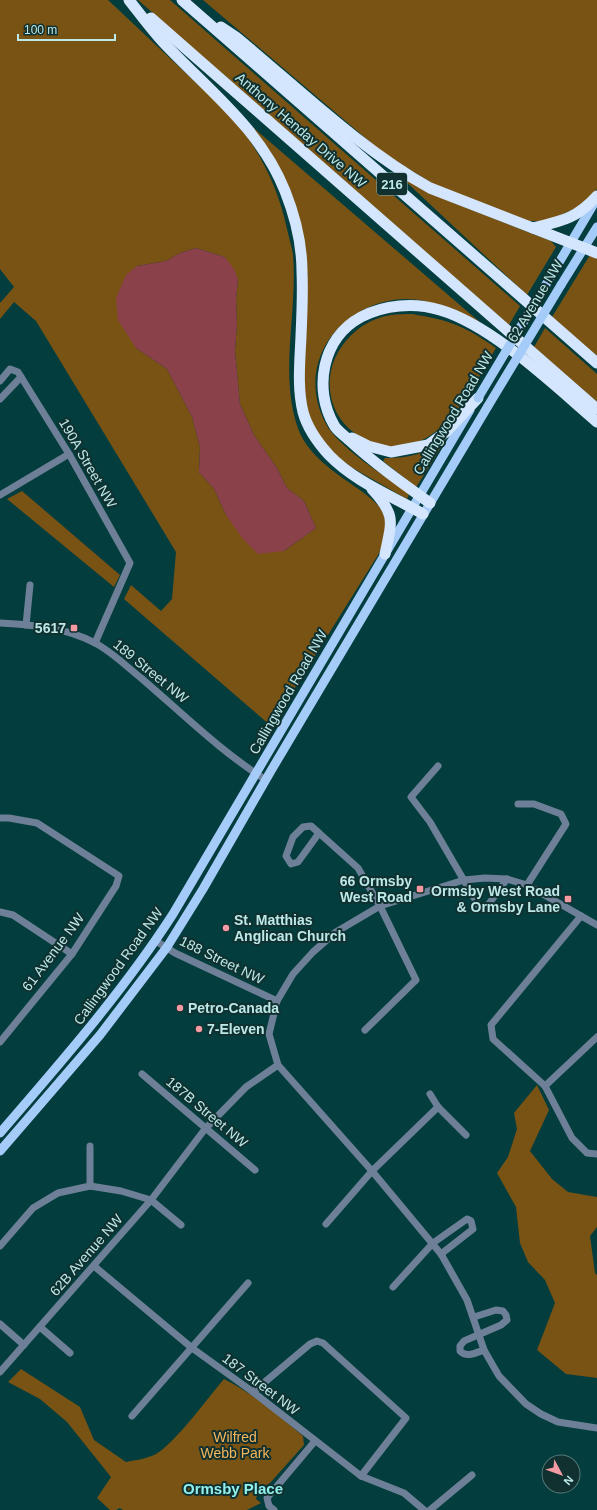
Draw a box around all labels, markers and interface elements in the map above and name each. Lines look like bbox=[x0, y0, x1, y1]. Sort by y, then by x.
scale bar bbox=[18, 16, 115, 42]
text: 100 m bbox=[24, 23, 57, 37]
street label: Anthony Henday Drive NW bbox=[233, 69, 370, 191]
road number: 216 bbox=[377, 173, 407, 195]
street label: 62 Avenue NW bbox=[504, 256, 566, 345]
street label: Callingwood Road NW bbox=[410, 348, 497, 477]
street label: 190A Street NW bbox=[56, 416, 120, 511]
place label: 5617 bbox=[35, 620, 66, 636]
marker: 5617 bbox=[69, 623, 79, 633]
street label: Callingwood Road NW bbox=[246, 626, 331, 757]
street label: 189 Street NW bbox=[110, 636, 192, 707]
place label: 66 Ormsby West Road bbox=[340, 873, 412, 905]
place label: Ormsby West Road & Ormsby Lane bbox=[431, 883, 560, 915]
marker: 66 Ormsby West Road bbox=[415, 884, 425, 894]
marker: Ormsby West Road & Ormsby Lane bbox=[563, 894, 573, 904]
street label: Callingwood Road NW bbox=[70, 904, 166, 1028]
street label: 61 Avenue NW bbox=[19, 909, 88, 994]
place label: St. Matthias Anglican Church bbox=[234, 912, 346, 944]
marker: St. Matthias Anglican Church bbox=[221, 923, 231, 933]
street label: 188 Street NW bbox=[177, 933, 267, 988]
place label: Petro-Canada bbox=[188, 1000, 279, 1016]
marker: Petro-Canada bbox=[175, 1003, 185, 1013]
place label: 7-Eleven bbox=[207, 1021, 265, 1037]
marker: 7-Eleven bbox=[194, 1024, 204, 1034]
street label: 187B Street NW bbox=[163, 1073, 251, 1151]
street label: 62B Avenue NW bbox=[46, 1210, 126, 1299]
street label: 187 Street NW bbox=[220, 1350, 303, 1418]
park label: Wilfred Webb Park bbox=[201, 1429, 270, 1461]
north arrow bbox=[541, 1454, 581, 1494]
text: N bbox=[561, 1474, 576, 1488]
district label: Ormsby Place bbox=[183, 1480, 283, 1497]

